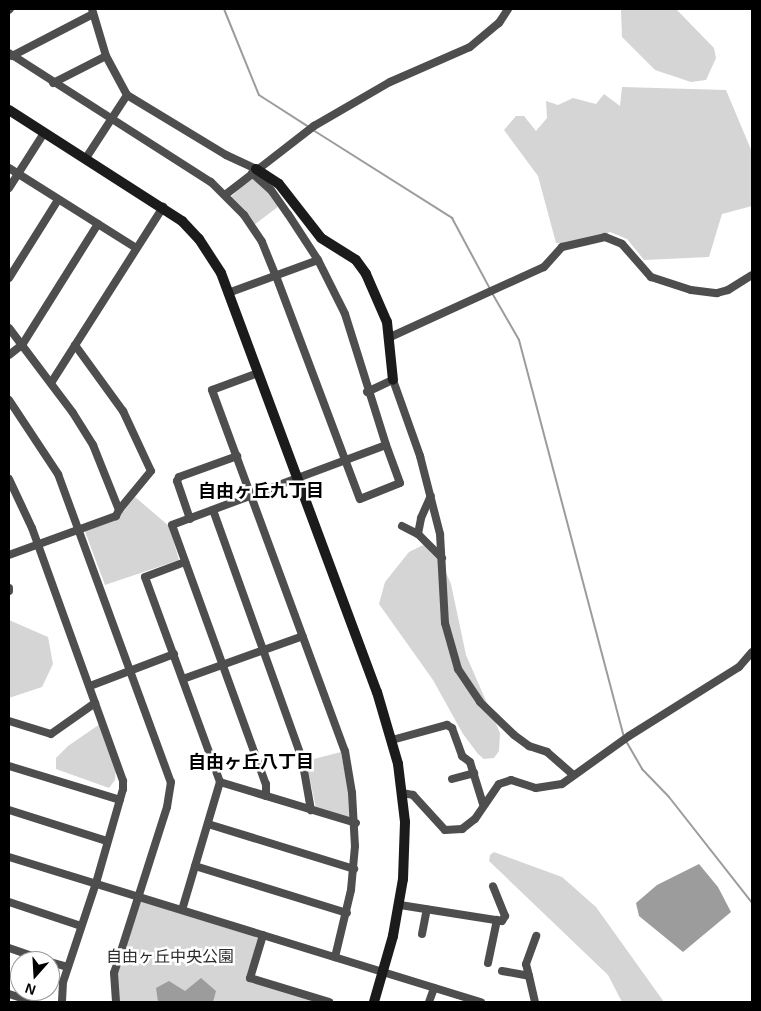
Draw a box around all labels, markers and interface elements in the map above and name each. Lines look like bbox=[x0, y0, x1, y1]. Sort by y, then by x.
district label: 自由ヶ丘九丁目 bbox=[198, 480, 324, 502]
district label: 自由ヶ丘八丁目 bbox=[188, 751, 314, 773]
park label: 自由ヶ丘中央公園 bbox=[106, 947, 234, 967]
north arrow bbox=[10, 951, 60, 1001]
text: N bbox=[23, 980, 38, 998]

